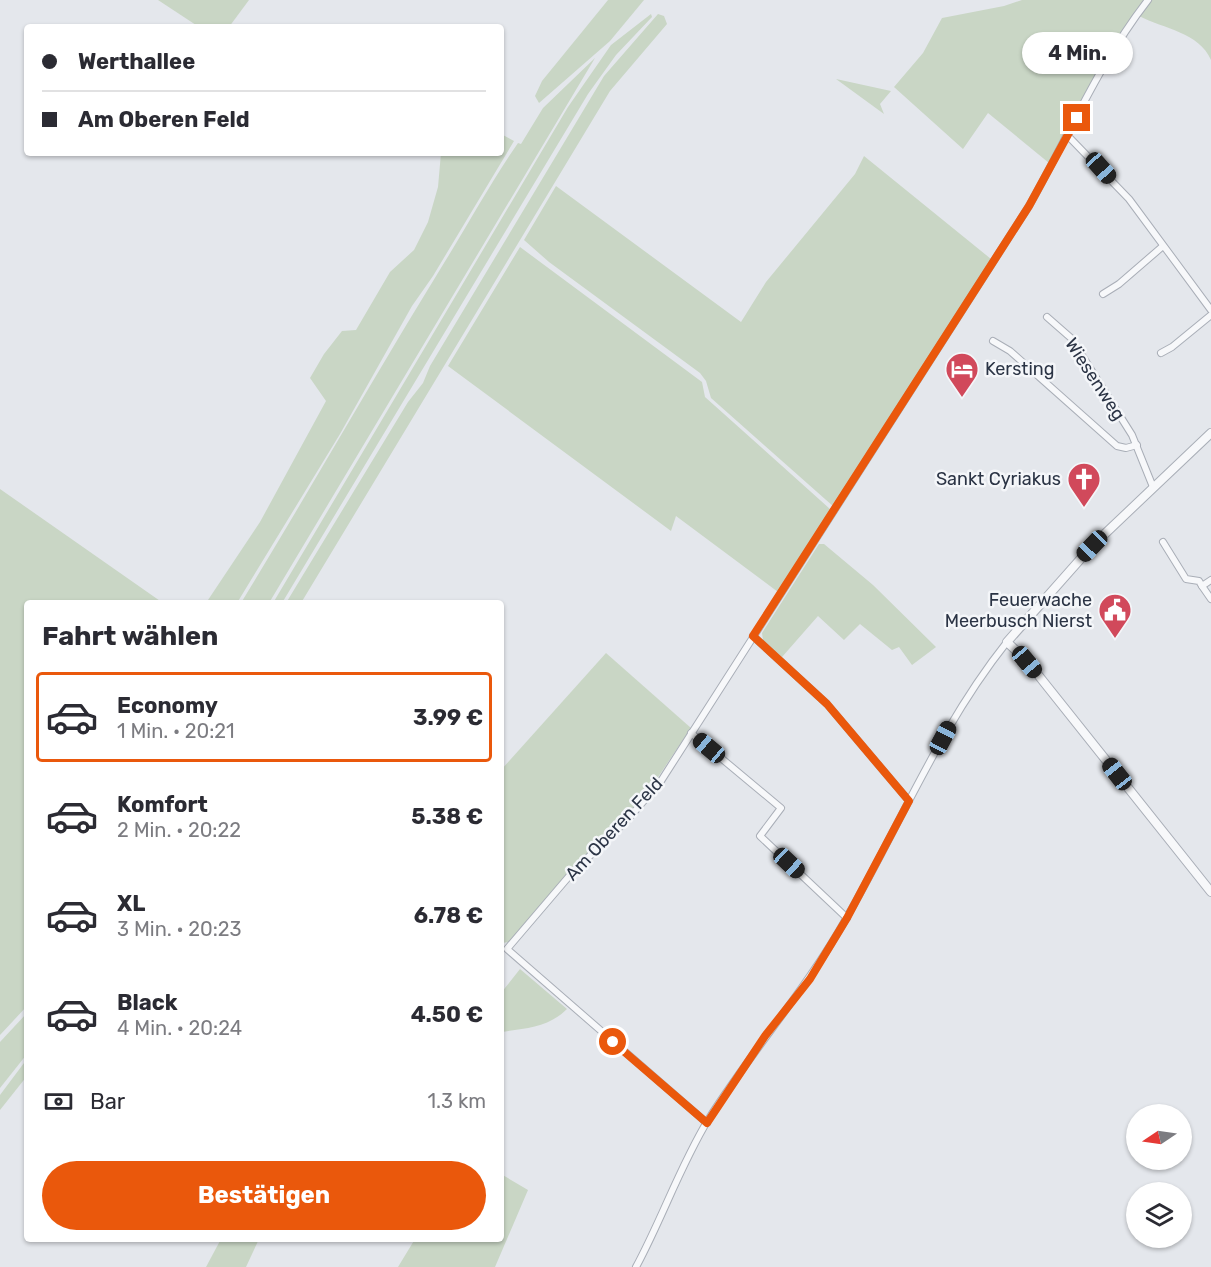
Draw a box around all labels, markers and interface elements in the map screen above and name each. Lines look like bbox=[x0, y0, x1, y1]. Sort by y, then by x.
callout: 4 Min. bbox=[1022, 31, 1132, 73]
text: 4 Min. bbox=[1048, 41, 1107, 65]
text: Werthallee bbox=[78, 48, 195, 75]
route end bbox=[1063, 104, 1090, 131]
text: Am Oberen Feld bbox=[78, 106, 250, 133]
car bbox=[1082, 149, 1120, 187]
street label: Wiesenweg bbox=[1060, 334, 1130, 424]
hotel icon: Kersting bbox=[944, 351, 980, 398]
place label: Kersting bbox=[985, 358, 1054, 380]
church icon: Sankt Cyriakus bbox=[1066, 461, 1102, 508]
place label: Sankt Cyriakus bbox=[936, 468, 1061, 490]
car bbox=[1073, 527, 1111, 565]
place label: Feuerwache Meerbusch Nierst bbox=[945, 589, 1092, 632]
public building icon: Feuerwache Meerbusch Nierst bbox=[1097, 592, 1133, 639]
text: Fahrt wählen bbox=[42, 620, 218, 652]
car bbox=[1009, 642, 1045, 682]
icon: car bbox=[45, 690, 99, 744]
text: Economy bbox=[117, 692, 218, 719]
text: 3.99 € bbox=[413, 704, 483, 731]
car bbox=[927, 718, 959, 758]
text: 1 Min. · 20:21 bbox=[117, 719, 235, 743]
car bbox=[689, 730, 729, 766]
car bbox=[1099, 754, 1135, 794]
street label: Am Oberen Feld bbox=[561, 773, 667, 885]
icon: car bbox=[45, 789, 99, 843]
text: Komfort bbox=[117, 791, 208, 818]
text: 5.38 € bbox=[411, 803, 483, 830]
text: 2 Min. · 20:22 bbox=[117, 818, 241, 842]
car bbox=[770, 844, 808, 882]
icon: car bbox=[45, 888, 99, 942]
text: XL bbox=[117, 890, 145, 917]
text: 6.78 € bbox=[414, 902, 483, 929]
text: 3 Min. · 20:23 bbox=[117, 917, 242, 941]
icon: car bbox=[45, 987, 99, 1041]
text: Black bbox=[117, 989, 178, 1016]
text: 4.50 € bbox=[411, 1001, 483, 1028]
text: 4 Min. · 20:24 bbox=[117, 1016, 242, 1040]
route start bbox=[599, 1028, 626, 1055]
icon: cash bbox=[42, 1085, 75, 1118]
text: Bar bbox=[90, 1088, 125, 1115]
text: 1.3 km bbox=[427, 1089, 486, 1113]
north arrow bbox=[1126, 1104, 1192, 1170]
map controls bbox=[1126, 1104, 1192, 1248]
button: Bestätigen bbox=[42, 1161, 486, 1230]
button: layers bbox=[1126, 1182, 1192, 1248]

